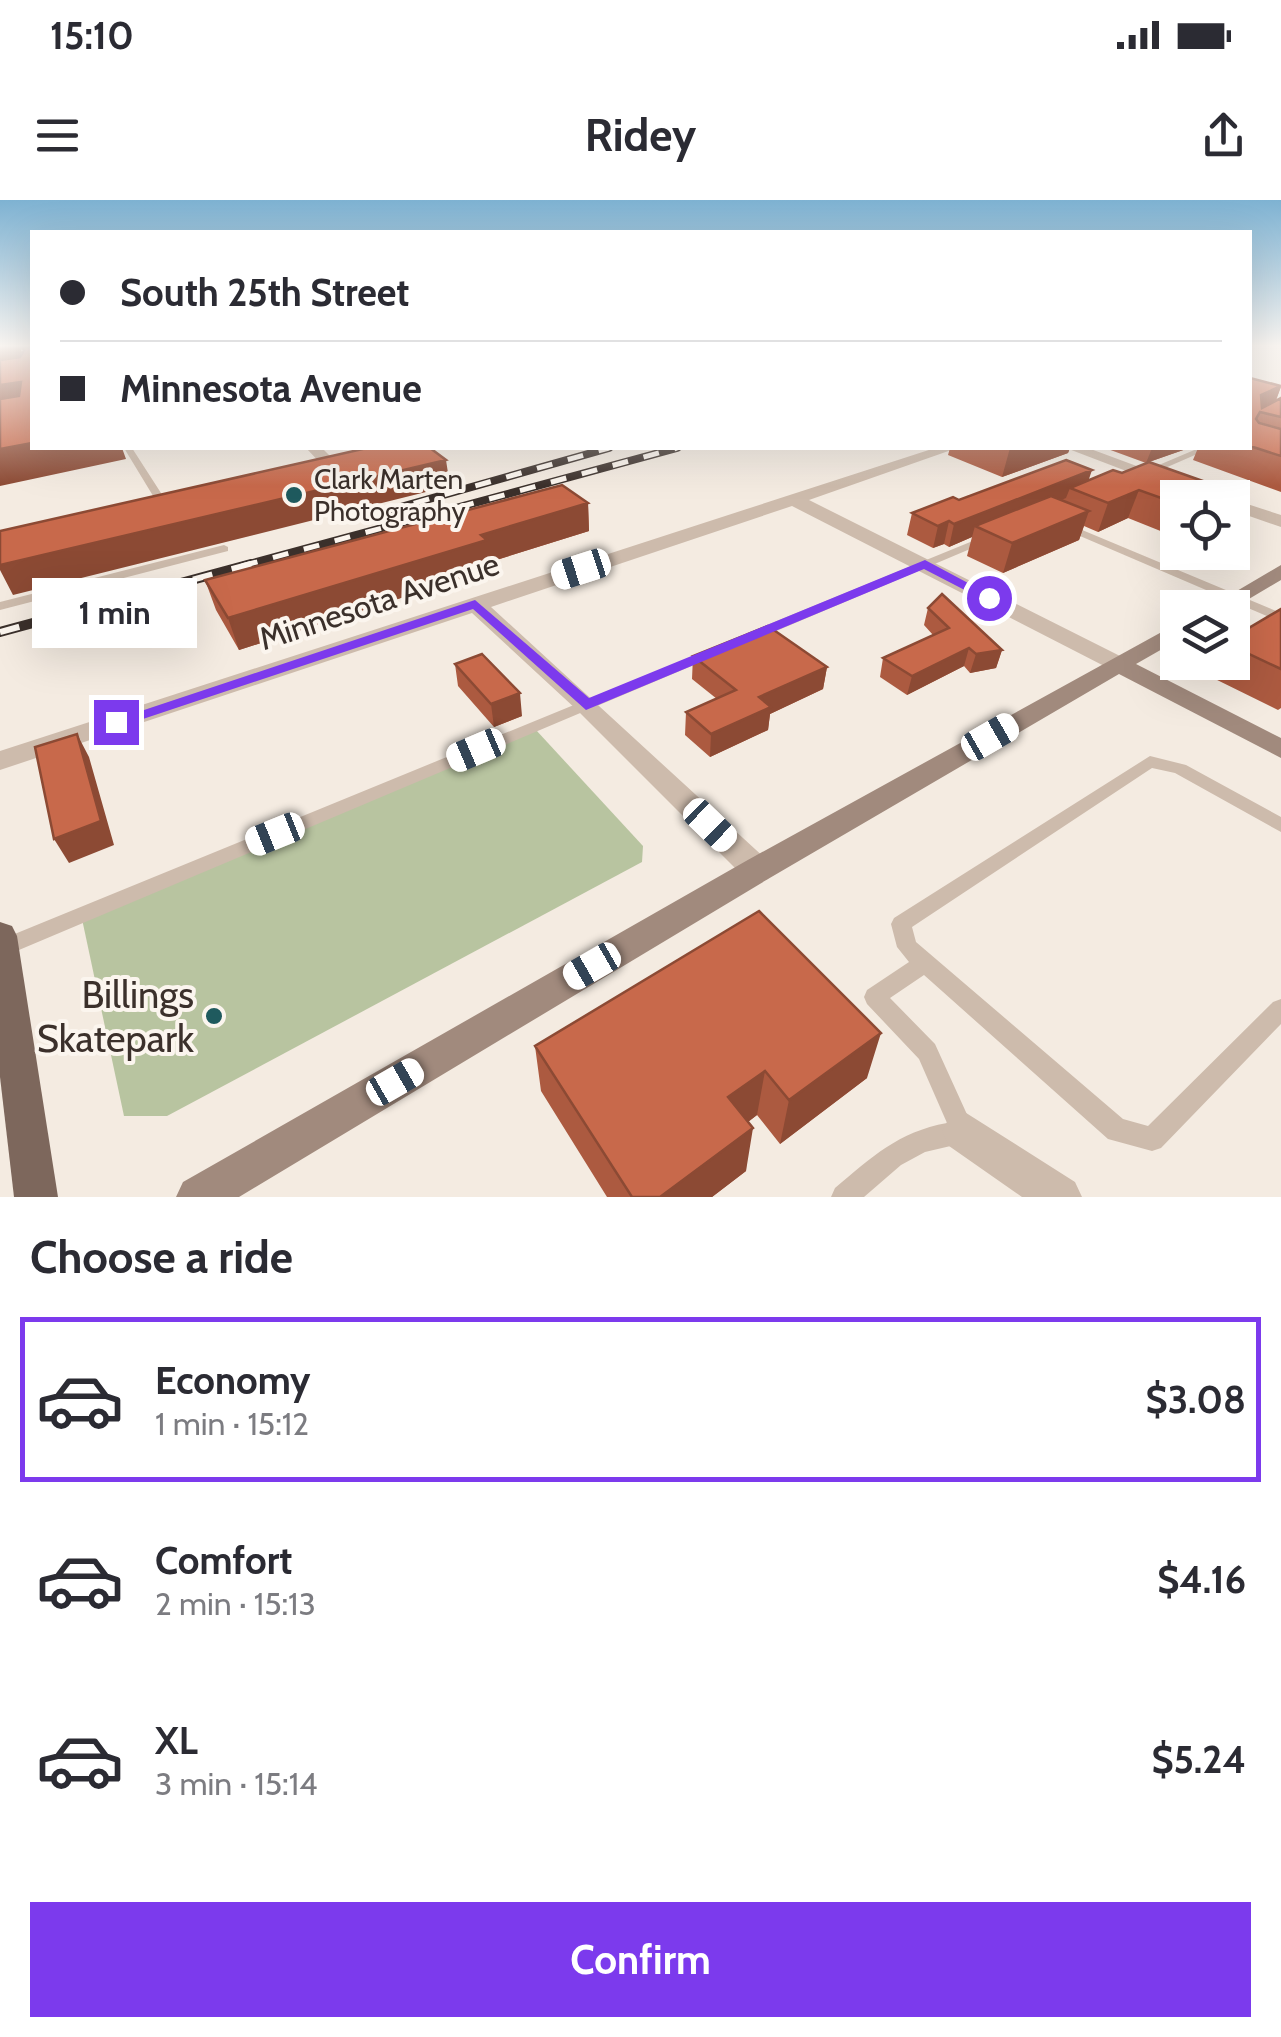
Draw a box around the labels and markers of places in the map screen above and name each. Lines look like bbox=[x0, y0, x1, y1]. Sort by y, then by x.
place label: Clark Marten Photography bbox=[314, 462, 466, 528]
marker: Clark Marten Photography bbox=[283, 484, 305, 506]
place label: Billings Skatepark bbox=[37, 971, 194, 1062]
marker: Billings Skatepark bbox=[203, 1005, 225, 1027]

